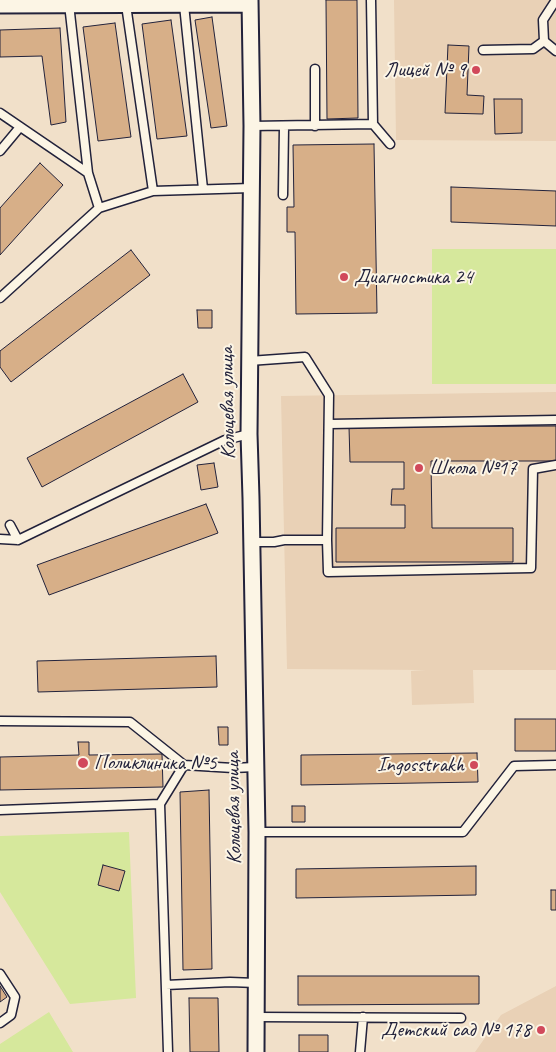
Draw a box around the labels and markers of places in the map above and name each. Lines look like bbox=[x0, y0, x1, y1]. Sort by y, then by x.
place label: Лицей № 9 bbox=[384, 57, 466, 83]
marker: Лицей № 9 bbox=[470, 64, 482, 76]
place label: Диагностика 24 bbox=[354, 264, 473, 290]
marker: Диагностика 24 bbox=[338, 271, 350, 283]
place label: Школа №17 bbox=[429, 455, 517, 481]
marker: Школа №17 bbox=[413, 462, 425, 474]
place label: Поликлиника №5 bbox=[94, 750, 217, 776]
place label: Ingosstrakh bbox=[377, 752, 464, 778]
marker: Поликлиника №5 bbox=[76, 756, 90, 770]
marker: Ingosstrakh bbox=[468, 759, 480, 771]
place label: Детский сад № 178 bbox=[381, 1017, 531, 1043]
marker: Детский сад № 178 bbox=[535, 1024, 547, 1036]

